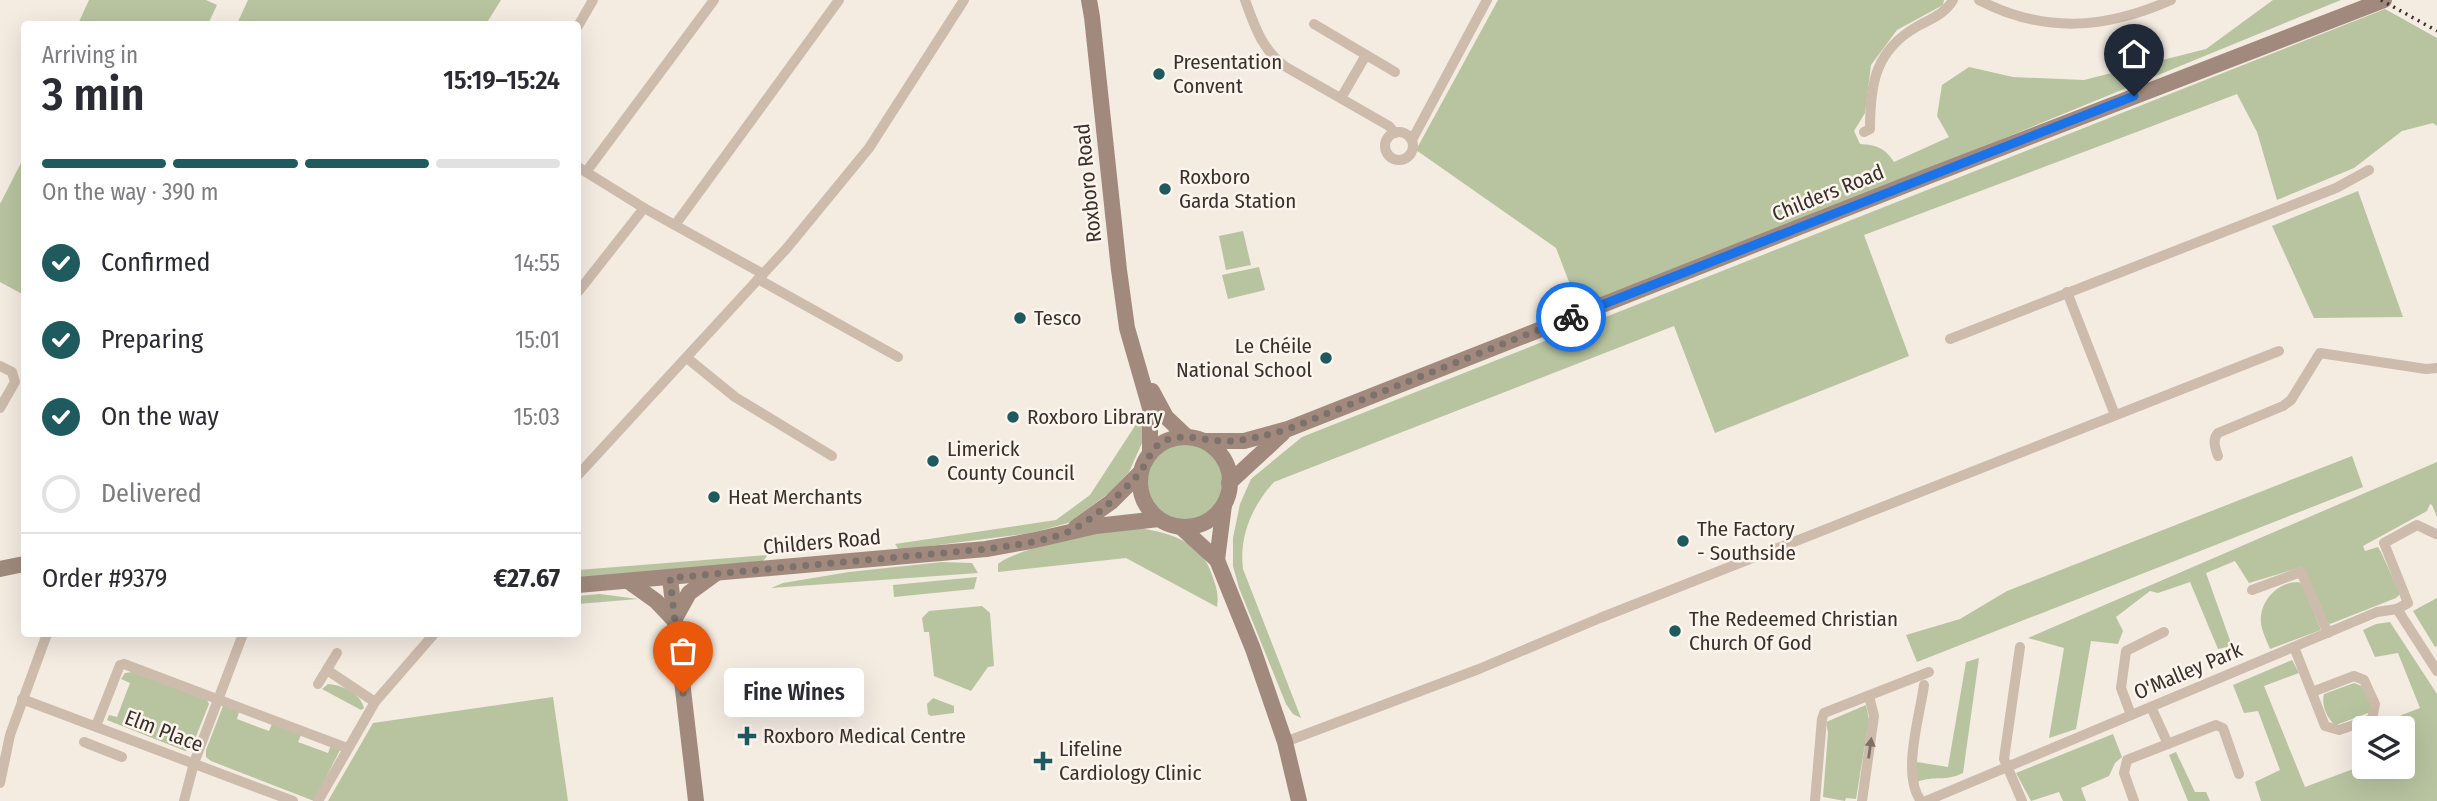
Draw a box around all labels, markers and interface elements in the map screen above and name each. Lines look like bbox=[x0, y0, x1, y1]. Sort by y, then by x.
pin bbox=[2104, 24, 2164, 96]
icon: home bbox=[2115, 35, 2153, 73]
text: Arriving in bbox=[42, 41, 138, 69]
place label: Presentation Convent bbox=[1173, 49, 1282, 99]
text: 15:19–15:24 bbox=[443, 65, 560, 96]
marker: Presentation Convent bbox=[1151, 66, 1167, 82]
text: 3 min bbox=[42, 67, 145, 122]
street label: Roxboro Road bbox=[1069, 122, 1107, 244]
street label: Childers Road bbox=[1768, 159, 1888, 227]
place label: Roxboro Garda Station bbox=[1179, 164, 1296, 214]
text: On the way · 390 m bbox=[42, 178, 218, 206]
marker: Roxboro Garda Station bbox=[1157, 181, 1173, 197]
icon: check bbox=[42, 244, 80, 282]
text: Confirmed bbox=[101, 247, 211, 278]
text: 14:55 bbox=[514, 249, 560, 277]
courier bbox=[1536, 282, 1606, 352]
icon: bike bbox=[1552, 298, 1590, 336]
place label: Tesco bbox=[1034, 305, 1082, 331]
marker: Tesco bbox=[1012, 310, 1028, 326]
icon: check bbox=[42, 321, 80, 359]
text: Preparing bbox=[101, 324, 203, 355]
text: 15:01 bbox=[515, 326, 560, 354]
place label: Le Chéile National School bbox=[1176, 333, 1312, 383]
marker: Le Chéile National School bbox=[1318, 350, 1334, 366]
icon: check bbox=[42, 398, 80, 436]
text: On the way bbox=[101, 401, 219, 432]
text: 15:03 bbox=[513, 403, 560, 431]
place label: Roxboro Library bbox=[1027, 404, 1163, 430]
marker: Roxboro Library bbox=[1005, 409, 1021, 425]
place label: Limerick County Council bbox=[947, 436, 1075, 486]
marker: Limerick County Council bbox=[925, 453, 941, 469]
text: Delivered bbox=[101, 478, 202, 509]
place label: Heat Merchants bbox=[728, 484, 862, 510]
marker: Heat Merchants bbox=[706, 489, 722, 505]
place label: The Factory - Southside bbox=[1697, 516, 1796, 566]
street label: Childers Road bbox=[762, 524, 882, 560]
marker: The Factory - Southside bbox=[1675, 533, 1691, 549]
text: Order #9379 bbox=[42, 563, 167, 594]
text: €27.67 bbox=[493, 563, 560, 594]
place label: The Redeemed Christian Church Of God bbox=[1689, 606, 1898, 656]
pin bbox=[653, 621, 713, 693]
marker: The Redeemed Christian Church Of God bbox=[1667, 623, 1683, 639]
icon: bag bbox=[664, 632, 702, 670]
street label: O'Malley Park bbox=[2130, 636, 2246, 705]
callout: Fine Wines bbox=[725, 668, 865, 718]
text: Fine Wines bbox=[743, 678, 845, 706]
street label: Elm Place bbox=[121, 704, 207, 758]
map controls bbox=[2352, 716, 2415, 779]
button: layers bbox=[2352, 716, 2415, 779]
place label: Roxboro Medical Centre bbox=[763, 723, 966, 749]
marker: Roxboro Medical Centre bbox=[737, 726, 757, 746]
place label: Lifeline Cardiology Clinic bbox=[1059, 736, 1201, 786]
one-way arrow bbox=[1864, 737, 1875, 759]
marker: Lifeline Cardiology Clinic bbox=[1033, 751, 1053, 771]

